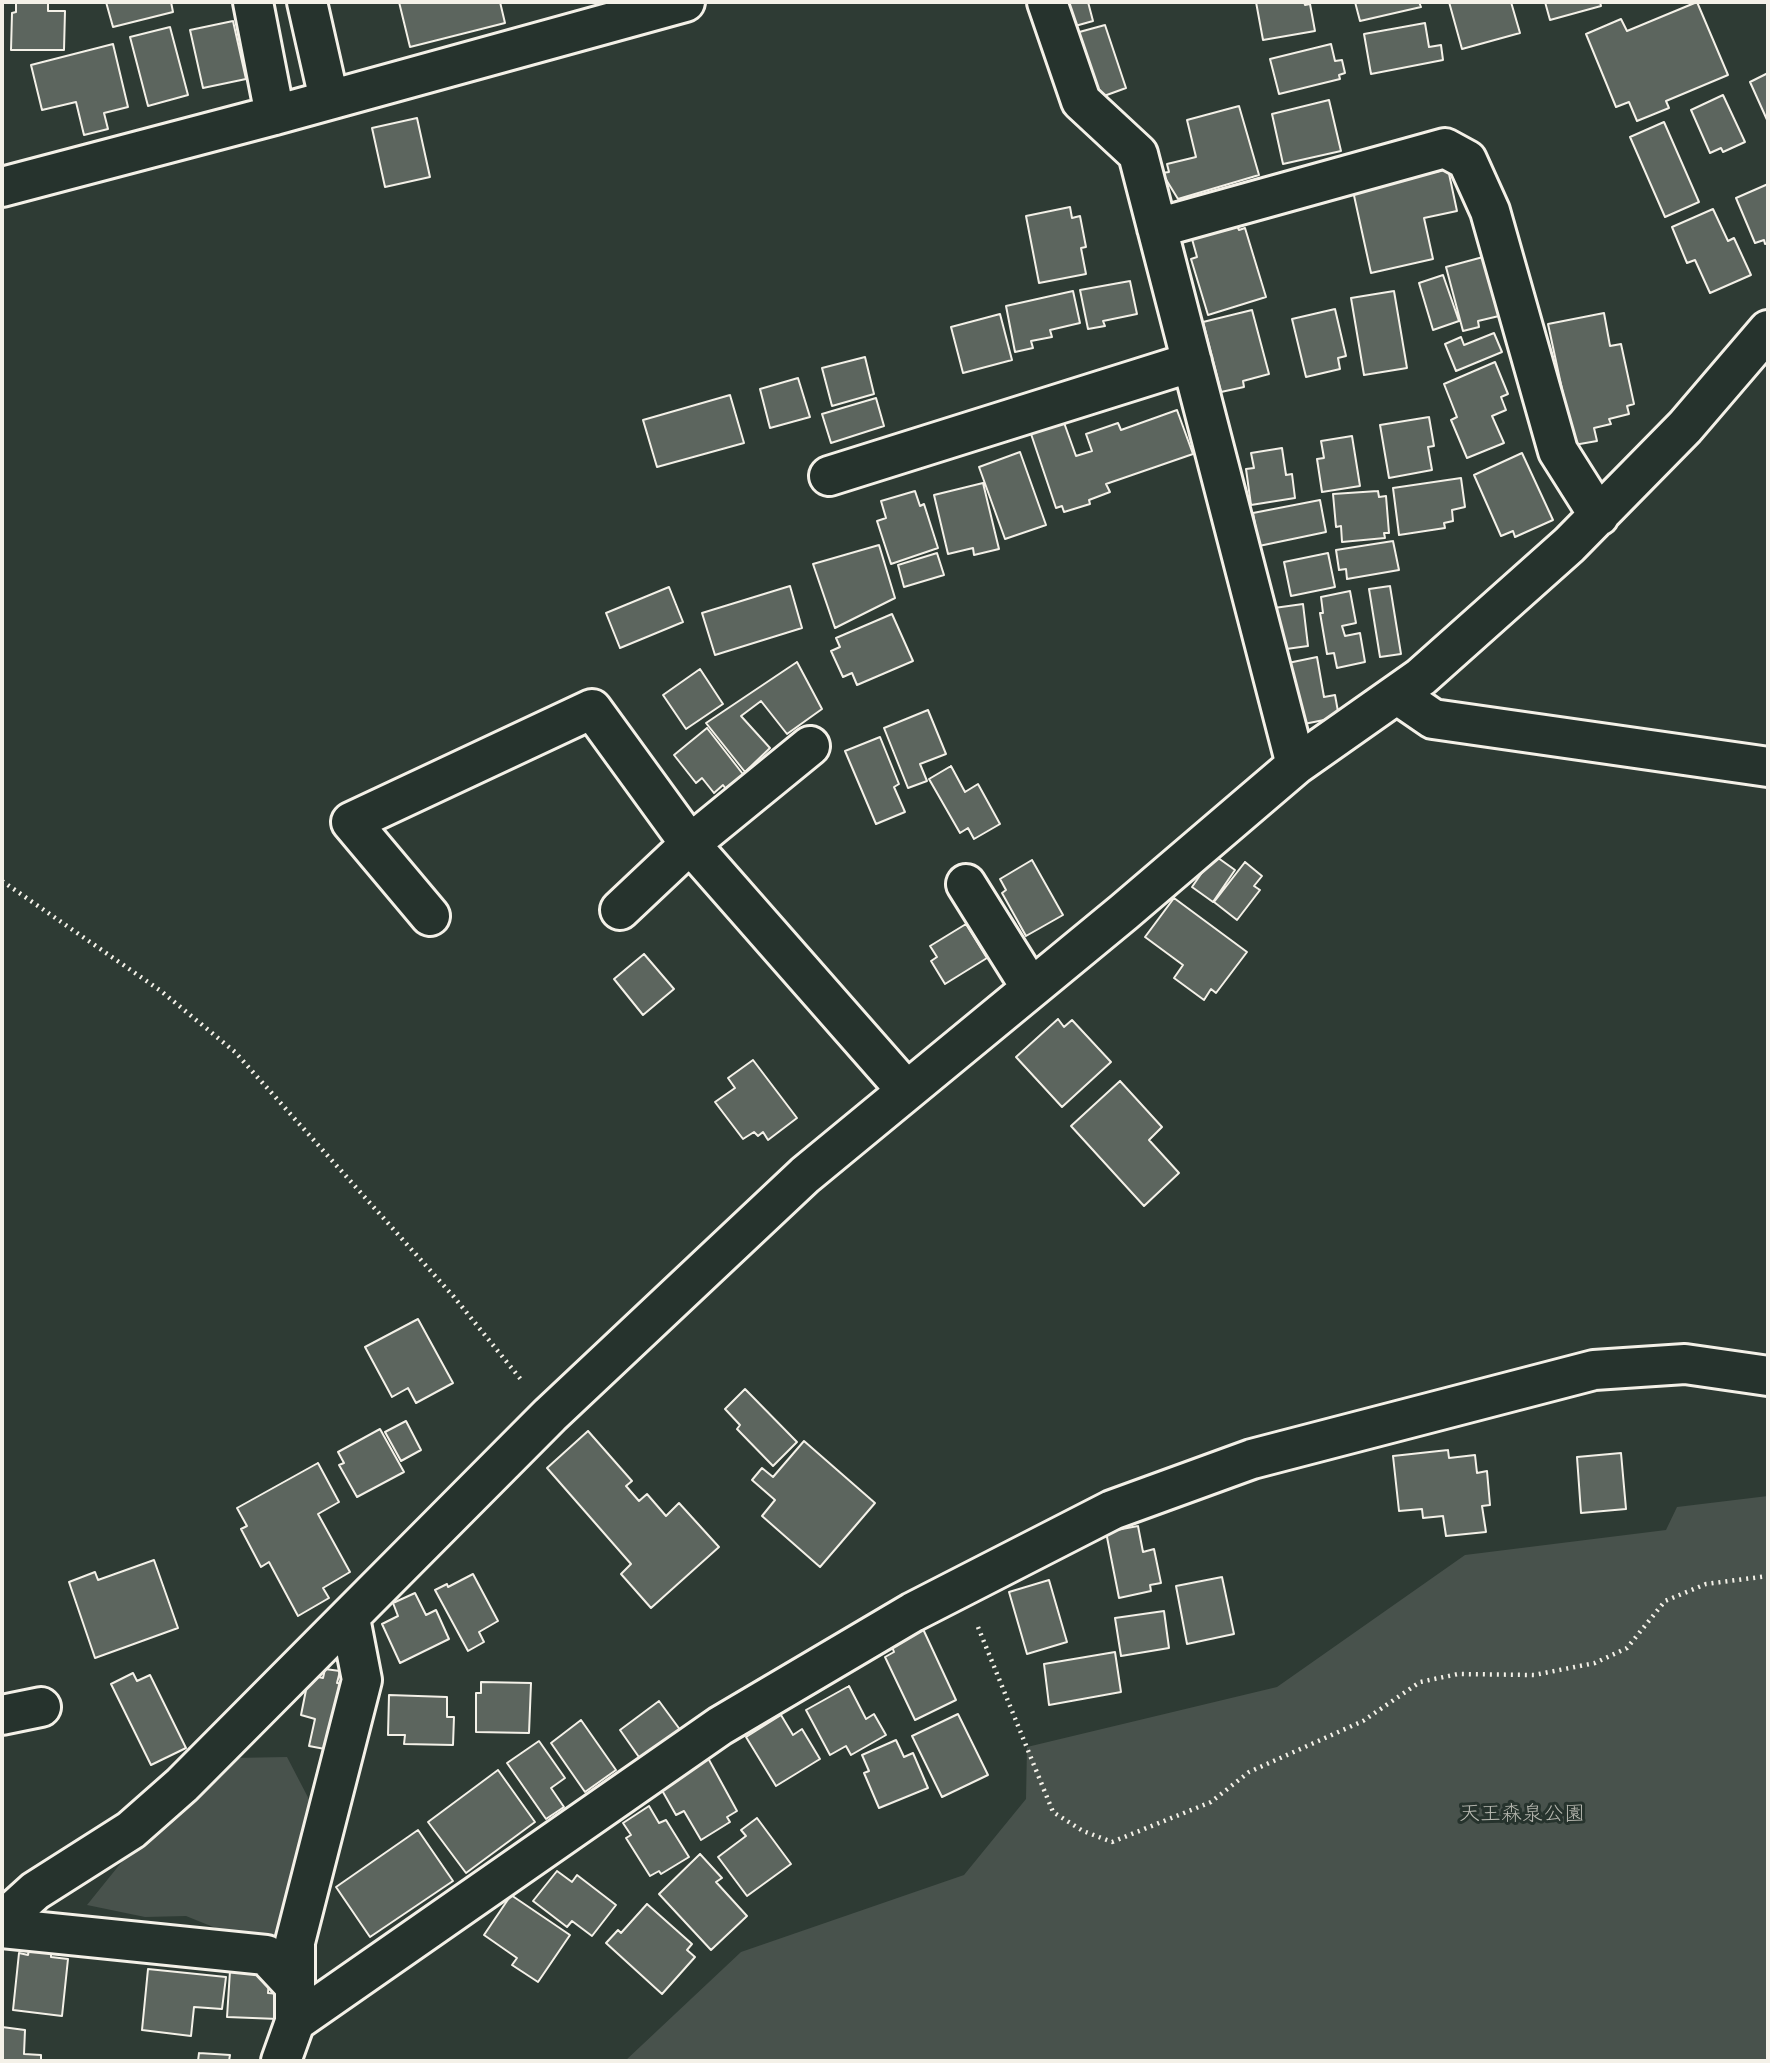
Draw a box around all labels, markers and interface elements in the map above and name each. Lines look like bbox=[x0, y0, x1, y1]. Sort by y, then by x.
park label: 天王森泉公園 bbox=[1459, 1802, 1585, 1828]

